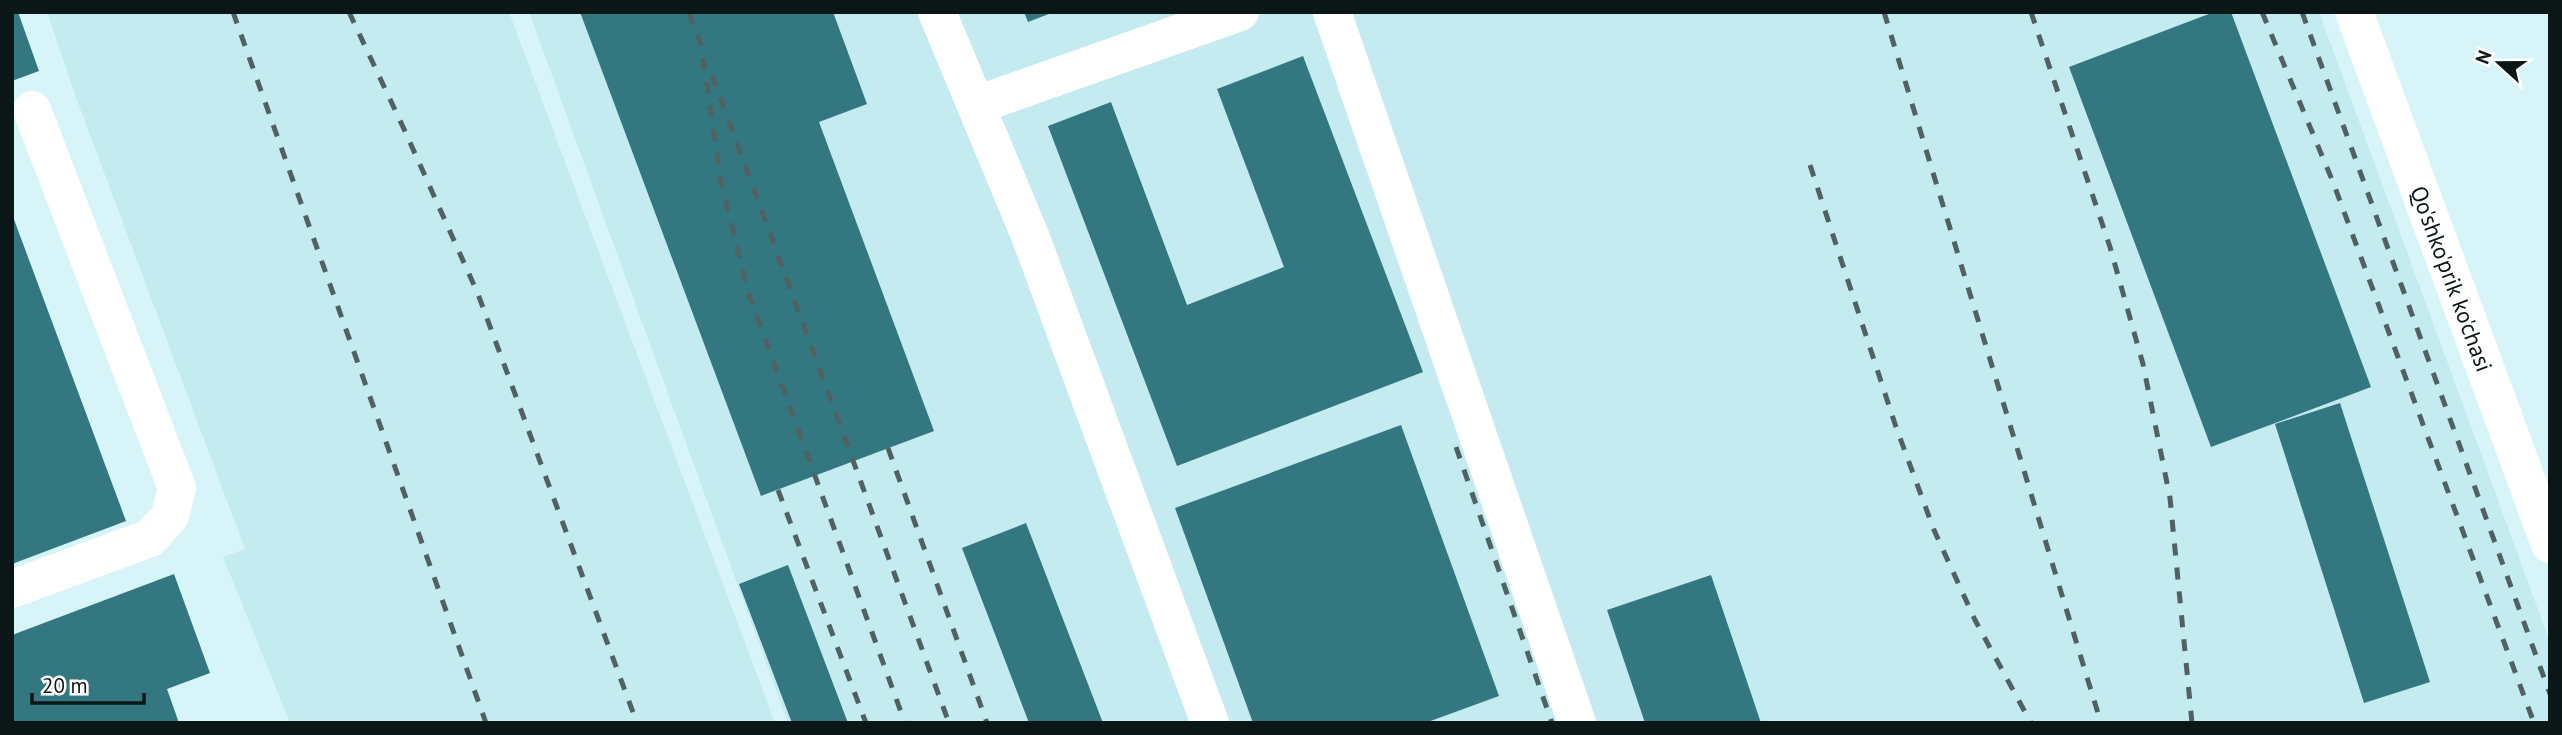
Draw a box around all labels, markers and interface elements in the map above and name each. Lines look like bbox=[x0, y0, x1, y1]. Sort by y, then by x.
north arrow bbox=[2464, 28, 2534, 98]
text: N bbox=[2470, 47, 2497, 67]
street label: Qo'shko'prik ko'chasi bbox=[2405, 182, 2500, 375]
scale bar bbox=[32, 662, 144, 706]
text: 20 m bbox=[42, 672, 88, 699]

